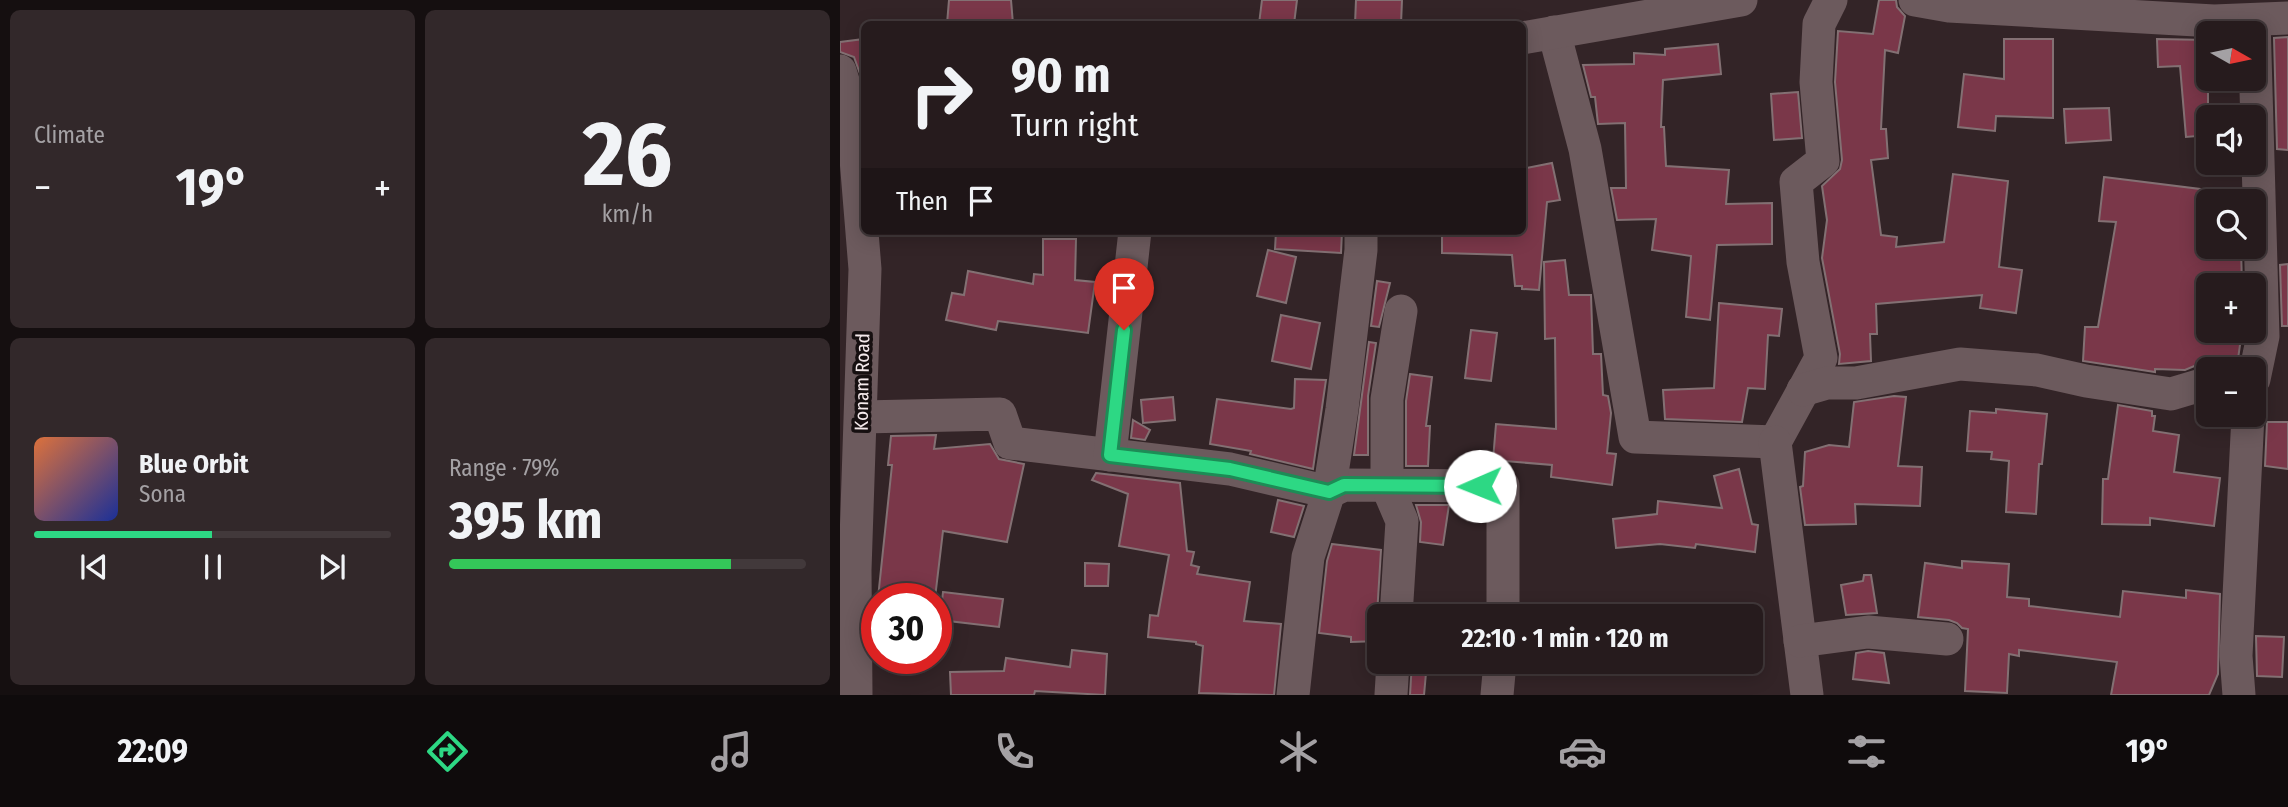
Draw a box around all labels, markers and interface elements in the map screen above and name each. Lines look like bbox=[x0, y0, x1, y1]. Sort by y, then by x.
north arrow bbox=[2196, 21, 2266, 91]
map controls bbox=[2196, 21, 2266, 427]
text: 90 m bbox=[1011, 46, 1111, 105]
icon: right bbox=[896, 49, 987, 140]
text: 26 bbox=[583, 100, 672, 209]
button: sound bbox=[2196, 105, 2266, 175]
text: Turn right bbox=[1011, 106, 1138, 144]
text: Climate bbox=[34, 121, 105, 149]
text: 19° bbox=[176, 156, 249, 219]
text: − bbox=[34, 165, 51, 211]
text: + bbox=[374, 165, 391, 211]
icon: arrive bbox=[962, 182, 1000, 220]
text: Then bbox=[896, 186, 948, 217]
button: search bbox=[2196, 189, 2266, 259]
text: km/h bbox=[602, 200, 653, 228]
pin bbox=[1094, 258, 1154, 330]
icon: arrive bbox=[1105, 269, 1143, 307]
button: + bbox=[2196, 273, 2266, 343]
street label: Konam Road bbox=[850, 333, 874, 431]
button: − bbox=[2196, 357, 2266, 427]
text: Blue Orbit bbox=[139, 449, 249, 480]
position arrow bbox=[1443, 449, 1517, 523]
text: Range · 79% bbox=[449, 454, 560, 482]
text: Sona bbox=[139, 480, 186, 508]
text: 395 km bbox=[449, 489, 603, 552]
icon: previous bbox=[75, 548, 113, 586]
icon: pause bbox=[194, 548, 232, 586]
icon: next bbox=[313, 548, 351, 586]
speed limit sign: 30 bbox=[861, 583, 952, 674]
text: 22:10 · 1 min · 120 m bbox=[1462, 623, 1668, 654]
icon: directions bbox=[423, 727, 472, 776]
icon: music bbox=[707, 727, 756, 776]
icon: phone bbox=[990, 727, 1039, 776]
icon: climate bbox=[1274, 727, 1323, 776]
icon: car bbox=[1558, 727, 1607, 776]
icon: filters bbox=[1842, 727, 1891, 776]
text: 22:09 bbox=[117, 732, 188, 770]
text: 19° bbox=[2125, 732, 2171, 770]

